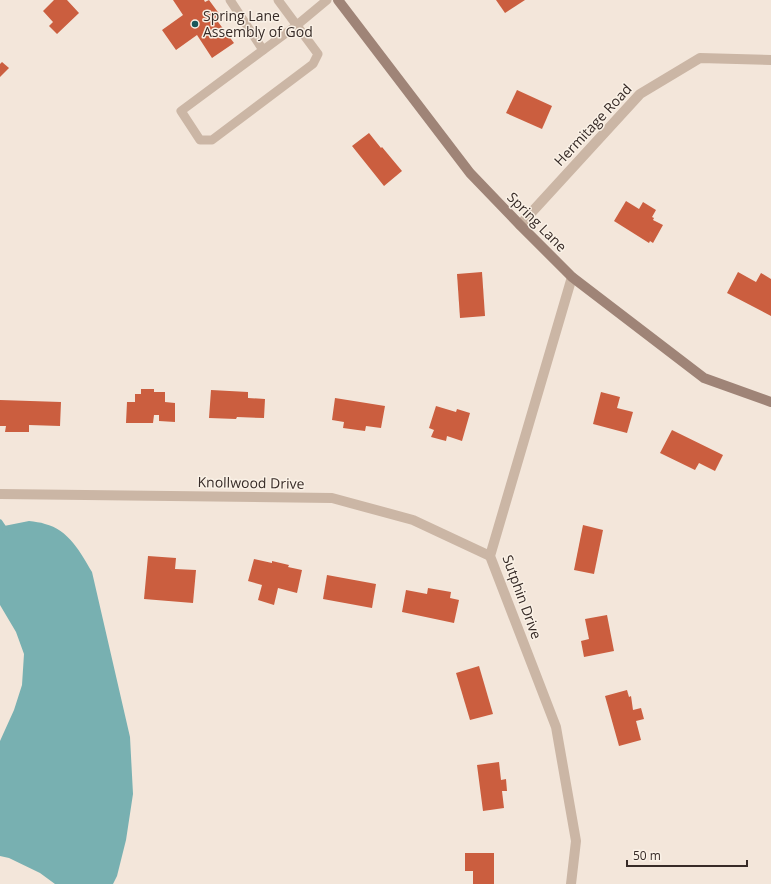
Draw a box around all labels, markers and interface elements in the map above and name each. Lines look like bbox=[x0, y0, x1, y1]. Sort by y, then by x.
place label: Spring Lane Assembly of God bbox=[203, 6, 313, 41]
marker: Spring Lane Assembly of God bbox=[190, 19, 200, 29]
street label: Hermitage Road bbox=[550, 80, 636, 170]
street label: Spring Lane bbox=[503, 188, 571, 256]
street label: Knollwood Drive bbox=[197, 472, 305, 493]
street label: Sutphin Drive bbox=[498, 552, 547, 642]
scale bar bbox=[627, 842, 747, 868]
text: 50 m bbox=[633, 847, 661, 864]

